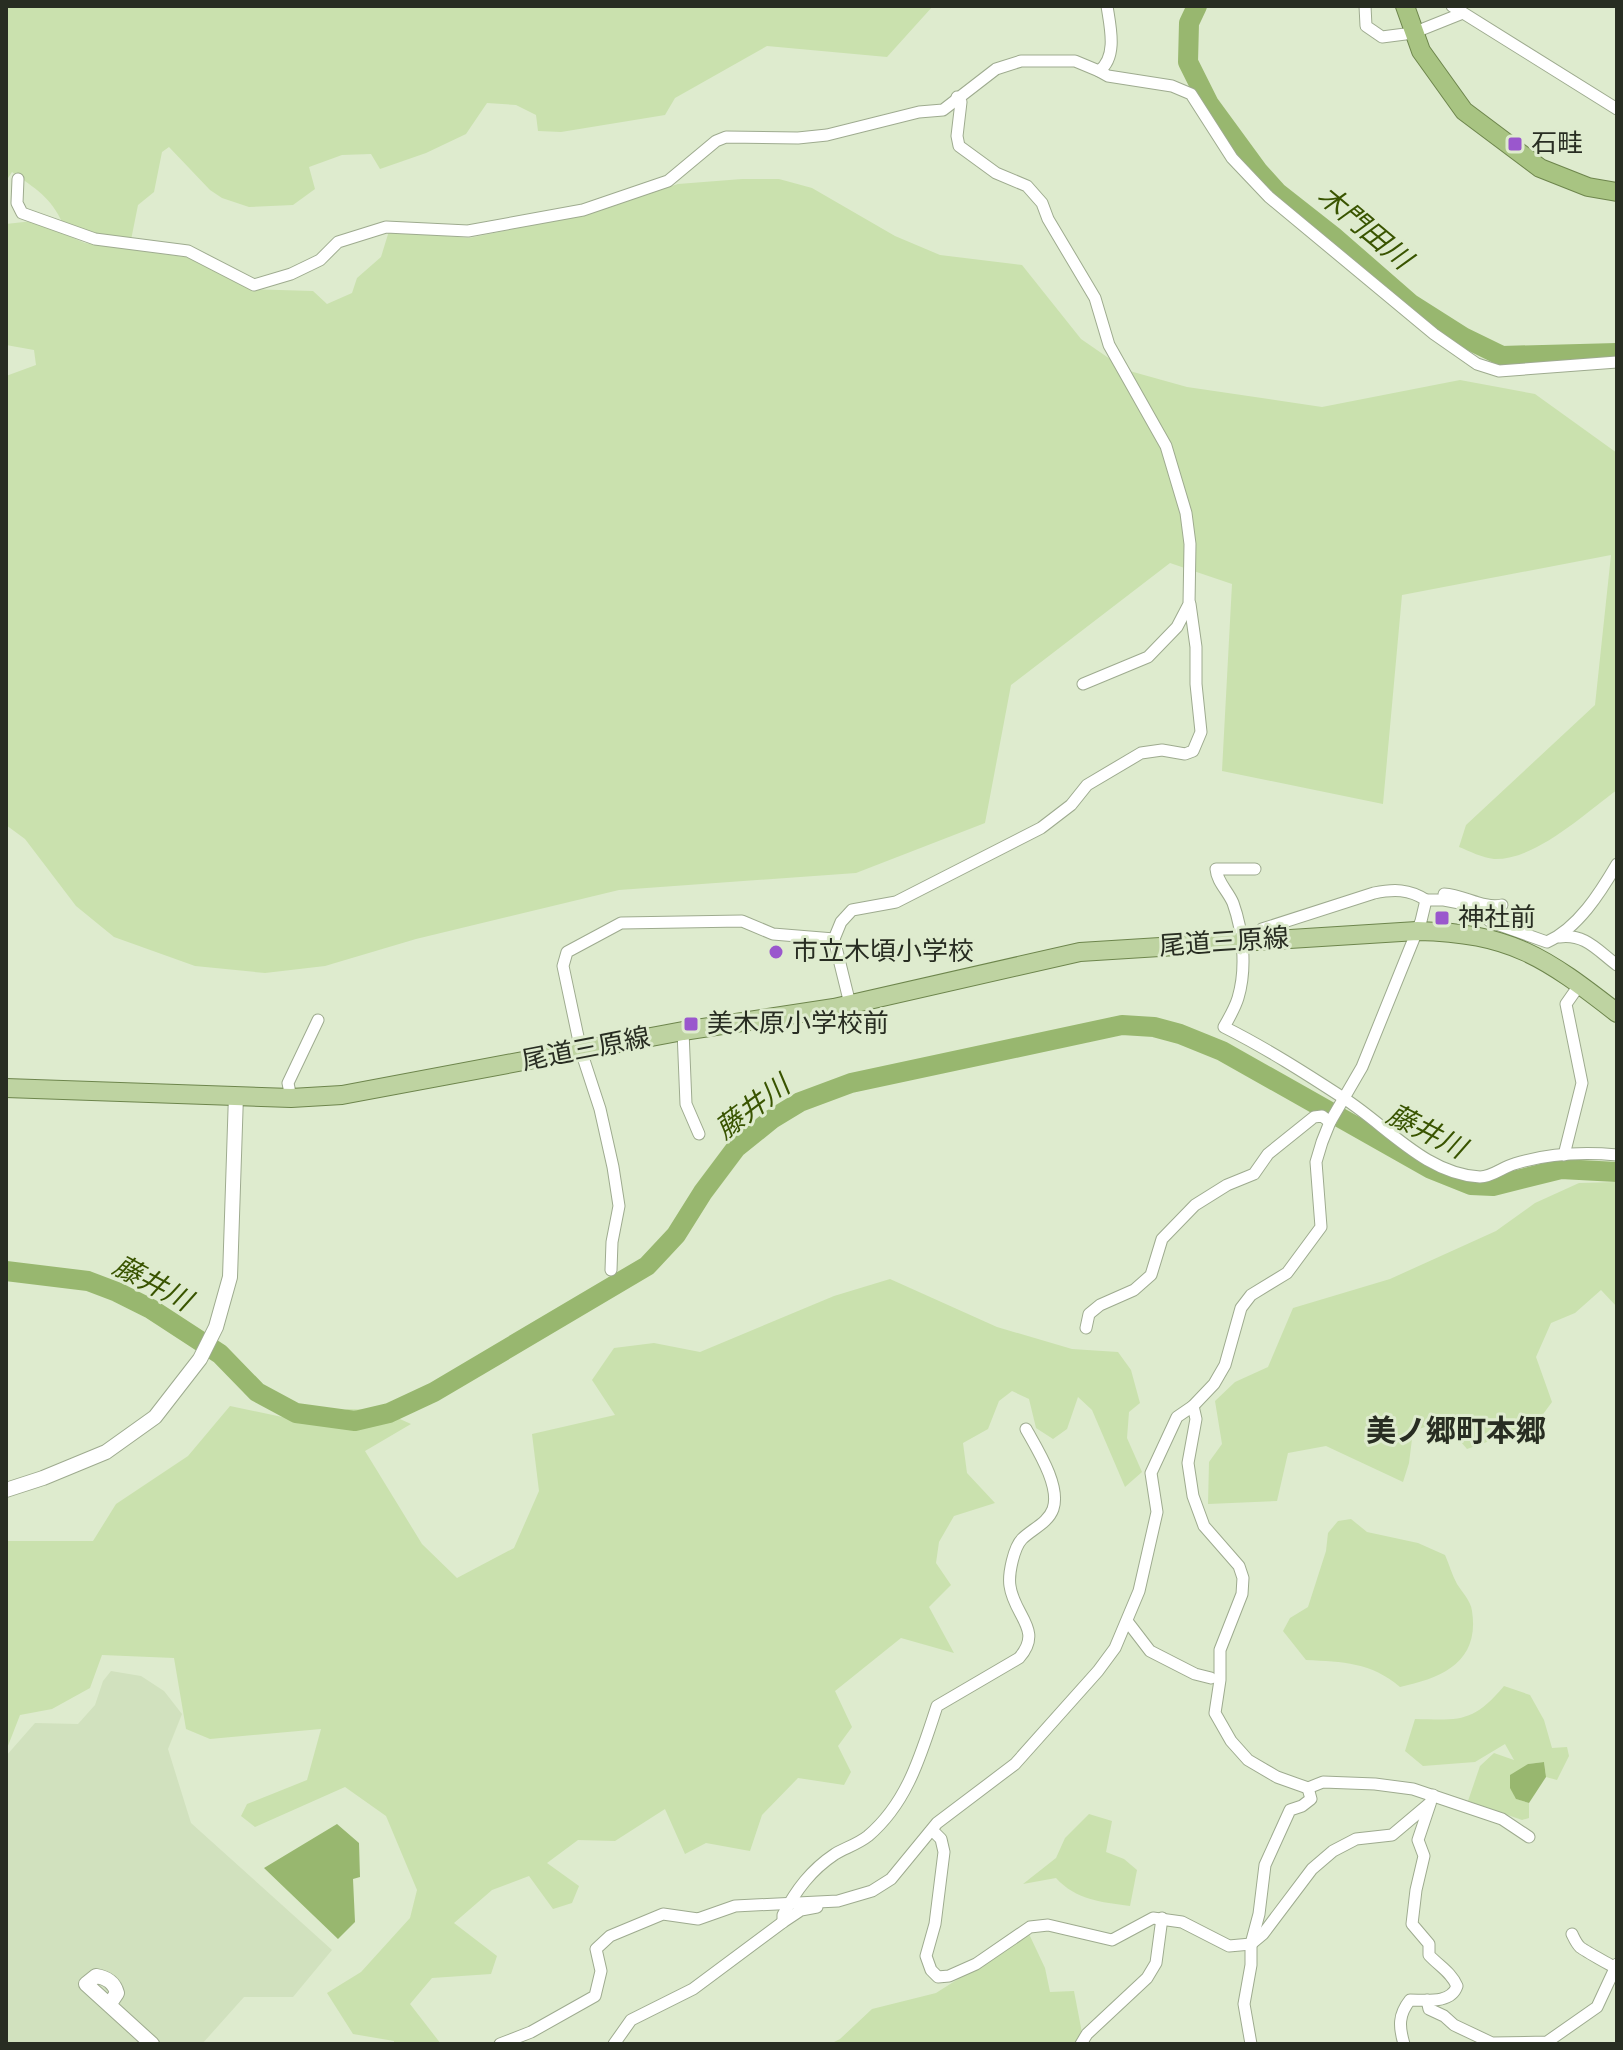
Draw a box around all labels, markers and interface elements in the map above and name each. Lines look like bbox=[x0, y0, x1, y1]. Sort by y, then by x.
place label: 石畦 bbox=[1531, 129, 1583, 160]
marker: 石畦 bbox=[1506, 135, 1524, 153]
water label: 木門田川 bbox=[1310, 179, 1420, 279]
place label: 神社前 bbox=[1458, 903, 1536, 934]
marker: 神社前 bbox=[1433, 909, 1451, 927]
street label: 尾道三原線 bbox=[1158, 923, 1290, 963]
place label: 市立木頃小学校 bbox=[792, 937, 974, 968]
marker: 市立木頃小学校 bbox=[767, 943, 785, 961]
place label: 美木原小学校前 bbox=[707, 1009, 889, 1040]
marker: 美木原小学校前 bbox=[682, 1015, 700, 1033]
street label: 尾道三原線 bbox=[519, 1022, 653, 1078]
water label: 藤井川 bbox=[710, 1068, 799, 1146]
water label: 藤井川 bbox=[1381, 1098, 1474, 1167]
water label: 藤井川 bbox=[107, 1250, 199, 1320]
district label: 美ノ郷町本郷 bbox=[1366, 1414, 1546, 1450]

